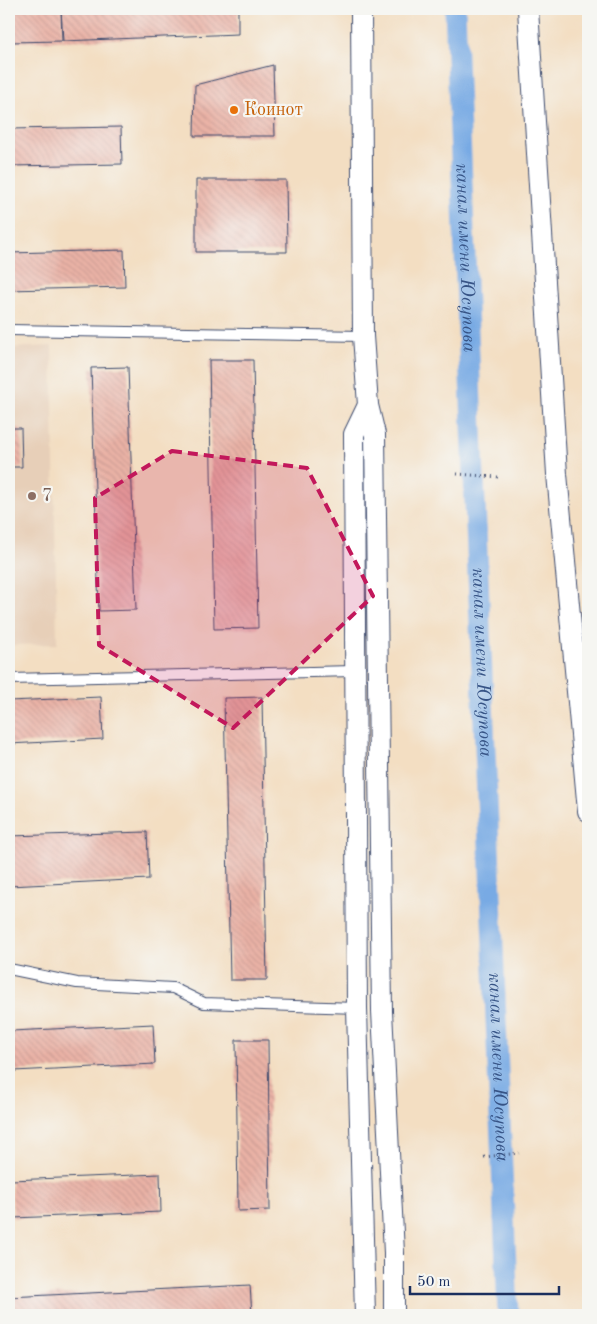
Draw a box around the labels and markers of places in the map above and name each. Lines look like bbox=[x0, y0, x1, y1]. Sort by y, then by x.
place label: Коинот bbox=[244, 101, 303, 119]
marker: Коинот bbox=[228, 104, 240, 116]
place label: 7 bbox=[42, 487, 52, 505]
marker: 7 bbox=[26, 490, 38, 502]

